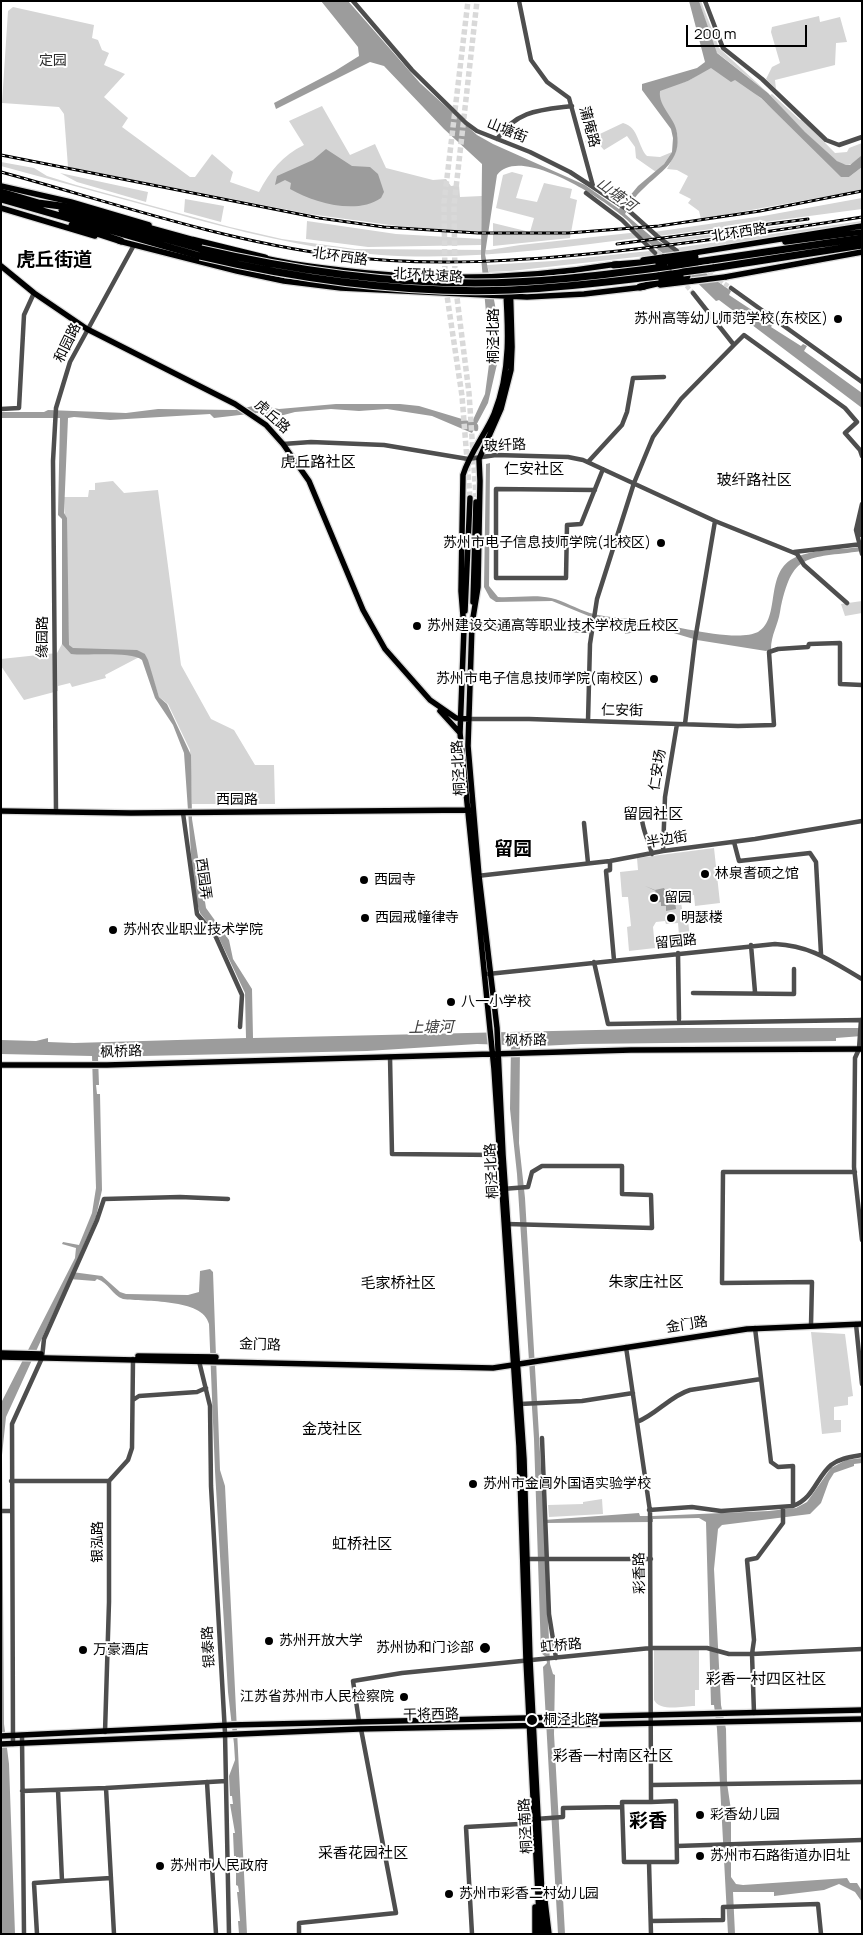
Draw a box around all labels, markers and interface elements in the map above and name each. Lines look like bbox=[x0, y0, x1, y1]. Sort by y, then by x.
scale bar bbox=[688, 15, 809, 47]
text: 200 m bbox=[694, 23, 737, 44]
park label: 定园 bbox=[39, 53, 67, 69]
street label: 蒲庵路 bbox=[575, 105, 603, 149]
street label: 山塘街 bbox=[484, 115, 530, 147]
water label: 山塘河 bbox=[593, 174, 639, 216]
street label: 北环西路 bbox=[710, 220, 768, 246]
street label: 北环西路 bbox=[311, 245, 369, 269]
district label: 虎丘街道 bbox=[16, 250, 92, 272]
street label: 北环快速路 bbox=[393, 266, 463, 286]
street label: 桐泾北路 bbox=[486, 308, 502, 364]
place label: 苏州高等幼儿师范学校(东校区) bbox=[634, 311, 828, 327]
marker: 苏州高等幼儿师范学校(东校区) bbox=[832, 313, 844, 325]
street label: 和园路 bbox=[51, 320, 85, 366]
street label: 虎丘路 bbox=[251, 397, 293, 437]
street label: 玻纤路 bbox=[484, 437, 526, 455]
district label: 虎丘路社区 bbox=[281, 454, 355, 472]
district label: 仁安社区 bbox=[504, 461, 564, 479]
district label: 玻纤路社区 bbox=[717, 472, 791, 490]
place label: 苏州市电子信息技师学院(北校区) bbox=[443, 535, 651, 551]
marker: 苏州市电子信息技师学院(北校区) bbox=[655, 537, 667, 549]
street label: 缘园路 bbox=[35, 616, 51, 658]
place label: 苏州建设交通高等职业技术学校虎丘校区 bbox=[427, 618, 679, 634]
marker: 苏州建设交通高等职业技术学校虎丘校区 bbox=[411, 620, 423, 632]
place label: 苏州市电子信息技师学院(南校区) bbox=[436, 671, 644, 687]
marker: 苏州市电子信息技师学院(南校区) bbox=[648, 673, 660, 685]
street label: 仁安街 bbox=[601, 702, 643, 720]
street label: 桐泾北路 bbox=[449, 740, 469, 796]
street label: 仁安场 bbox=[646, 748, 670, 792]
street label: 西园路 bbox=[216, 792, 258, 808]
district label: 留园社区 bbox=[623, 806, 683, 824]
street label: 半边街 bbox=[645, 828, 689, 852]
district label: 留园 bbox=[494, 839, 532, 861]
street label: 西园弄 bbox=[192, 857, 214, 901]
place label: 林泉耆硕之馆 bbox=[715, 866, 799, 882]
marker: 林泉耆硕之馆 bbox=[699, 868, 711, 880]
place label: 西园寺 bbox=[374, 872, 416, 888]
marker: 西园寺 bbox=[358, 874, 370, 886]
place label: 留园 bbox=[664, 890, 692, 906]
marker: 留园 bbox=[648, 892, 660, 904]
place label: 西园戒幢律寺 bbox=[375, 910, 459, 926]
place label: 明瑟楼 bbox=[681, 910, 723, 926]
marker: 西园戒幢律寺 bbox=[359, 912, 371, 924]
marker: 明瑟楼 bbox=[665, 912, 677, 924]
place label: 苏州农业职业技术学院 bbox=[123, 922, 263, 938]
marker: 苏州农业职业技术学院 bbox=[107, 924, 119, 936]
street label: 留园路 bbox=[654, 931, 698, 953]
place label: 八一小学校 bbox=[461, 994, 531, 1010]
marker: 八一小学校 bbox=[445, 996, 457, 1008]
water label: 上塘河 bbox=[408, 1019, 454, 1037]
street label: 枫桥路 bbox=[505, 1032, 547, 1050]
street label: 枫桥路 bbox=[100, 1043, 142, 1061]
street label: 桐泾北路 bbox=[482, 1143, 502, 1199]
district label: 朱家庄社区 bbox=[609, 1274, 683, 1292]
district label: 毛家桥社区 bbox=[361, 1275, 435, 1293]
street label: 金门路 bbox=[665, 1313, 709, 1337]
street label: 金门路 bbox=[239, 1336, 281, 1354]
district label: 金茂社区 bbox=[302, 1421, 362, 1439]
place label: 苏州市金阊外国语实验学校 bbox=[483, 1476, 651, 1492]
marker: 苏州市金阊外国语实验学校 bbox=[467, 1478, 479, 1490]
street label: 银泓路 bbox=[90, 1521, 106, 1563]
district label: 虹桥社区 bbox=[332, 1536, 392, 1554]
street label: 彩香路 bbox=[631, 1552, 649, 1594]
street label: 银泰路 bbox=[200, 1626, 218, 1668]
place label: 苏州开放大学 bbox=[279, 1633, 363, 1649]
marker: 苏州开放大学 bbox=[263, 1635, 275, 1647]
street label: 虹桥路 bbox=[539, 1636, 583, 1656]
place label: 苏州协和门诊部 bbox=[376, 1640, 474, 1656]
marker: 苏州协和门诊部 bbox=[478, 1641, 492, 1655]
place label: 万豪酒店 bbox=[93, 1642, 149, 1658]
marker: 万豪酒店 bbox=[77, 1644, 89, 1656]
district label: 彩香一村四区社区 bbox=[706, 1671, 826, 1689]
place label: 江苏省苏州市人民检察院 bbox=[240, 1689, 394, 1705]
marker: 江苏省苏州市人民检察院 bbox=[398, 1691, 410, 1703]
street label: 干将西路 bbox=[403, 1706, 459, 1724]
place label: 桐泾北路 bbox=[543, 1712, 599, 1728]
marker: 桐泾北路 bbox=[525, 1713, 539, 1727]
district label: 彩香一村南区社区 bbox=[553, 1748, 673, 1766]
street label: 桐泾南路 bbox=[516, 1798, 536, 1854]
place label: 彩香幼儿园 bbox=[710, 1807, 780, 1823]
marker: 彩香幼儿园 bbox=[694, 1809, 706, 1821]
district label: 彩香 bbox=[629, 1811, 667, 1833]
district label: 采香花园社区 bbox=[318, 1845, 408, 1863]
place label: 苏州市石路街道办旧址 bbox=[710, 1848, 850, 1864]
marker: 苏州市石路街道办旧址 bbox=[694, 1850, 706, 1862]
place label: 苏州市人民政府 bbox=[170, 1858, 268, 1874]
marker: 苏州市人民政府 bbox=[154, 1860, 166, 1872]
place label: 苏州市彩香二村幼儿园 bbox=[459, 1886, 599, 1902]
marker: 苏州市彩香二村幼儿园 bbox=[443, 1888, 455, 1900]

